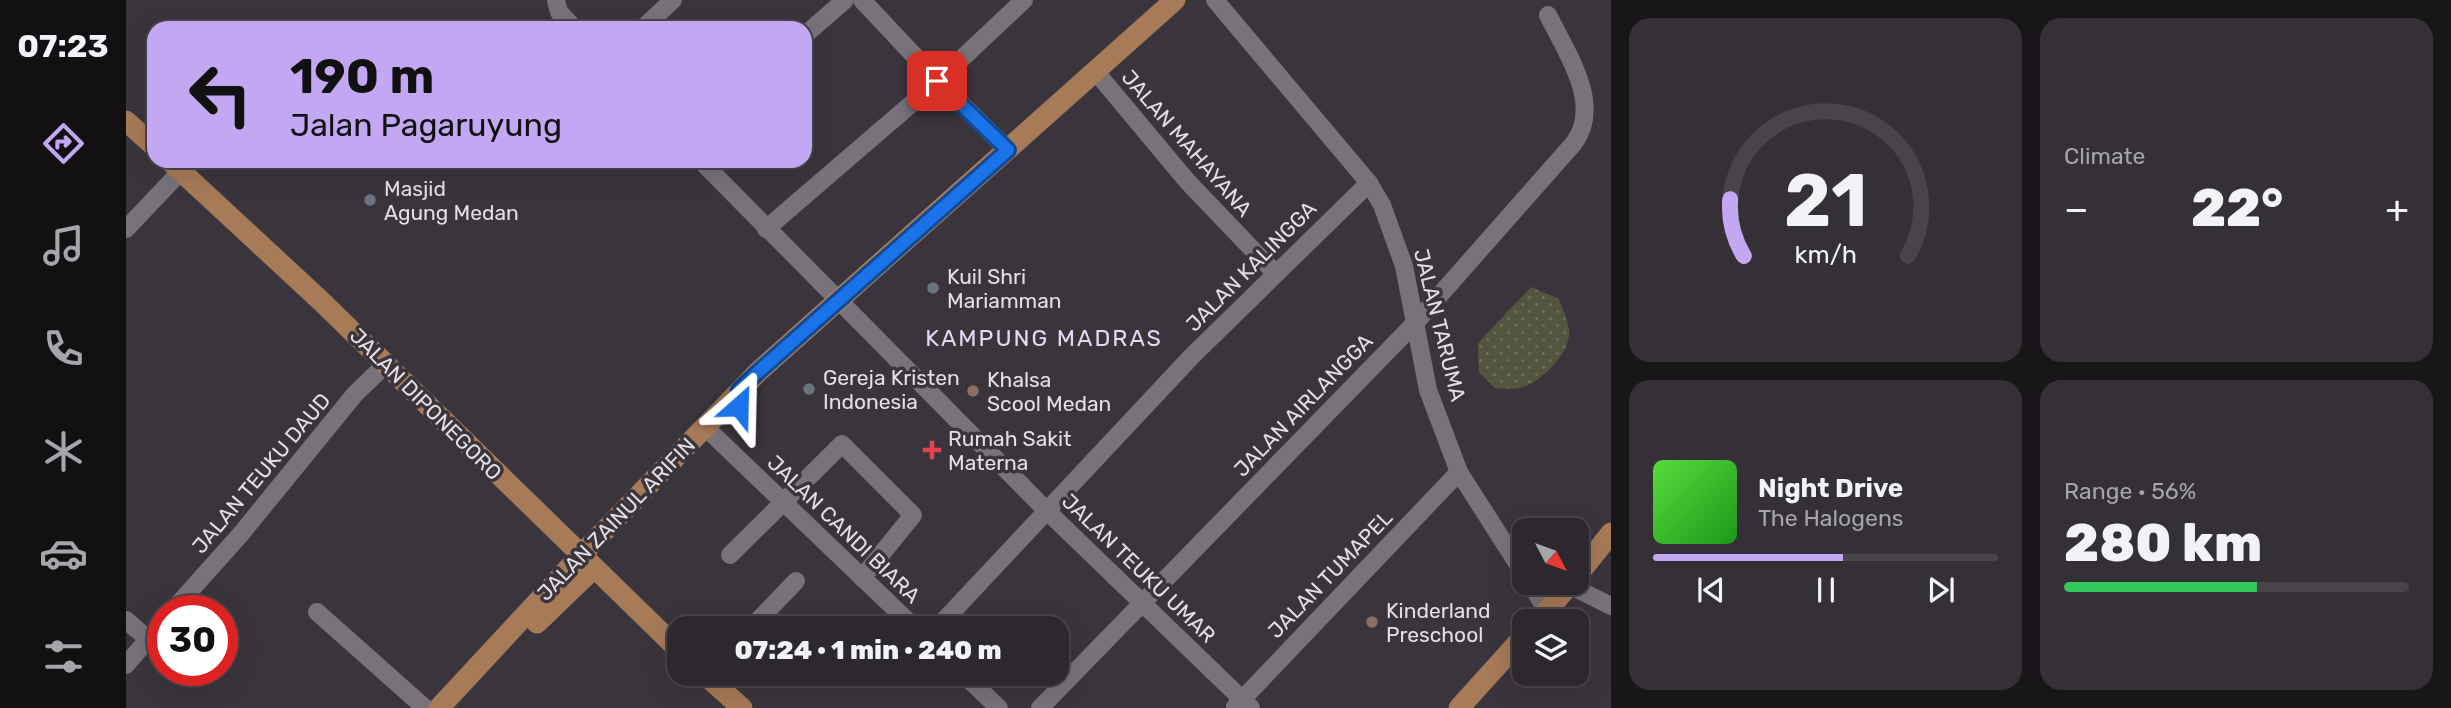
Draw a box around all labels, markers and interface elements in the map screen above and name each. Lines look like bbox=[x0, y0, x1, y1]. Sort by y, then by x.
text: 07:23 bbox=[17, 27, 109, 65]
text: 190 m bbox=[290, 47, 434, 105]
icon: left bbox=[175, 49, 266, 140]
pin bbox=[907, 51, 967, 111]
icon: arrive bbox=[918, 62, 956, 100]
street label: JALAN MAHAYANA bbox=[1117, 65, 1257, 221]
text: Jalan Pagaruyung bbox=[290, 106, 562, 144]
icon: directions bbox=[39, 119, 88, 168]
text: Climate bbox=[2064, 142, 2145, 170]
text: 21 bbox=[1784, 158, 1867, 244]
place label: Masjid Agung Medan bbox=[384, 176, 519, 225]
text: 22° bbox=[2191, 177, 2283, 239]
text: − bbox=[2064, 186, 2089, 232]
text: + bbox=[2385, 186, 2409, 232]
marker: Masjid Agung Medan bbox=[362, 192, 378, 208]
street label: JALAN KALINGGA bbox=[1181, 196, 1321, 336]
icon: music bbox=[39, 221, 88, 270]
text: km/h bbox=[1794, 240, 1857, 269]
street label: JALAN TARUMA bbox=[1409, 246, 1471, 404]
place label: Kuil Shri Mariamman bbox=[947, 264, 1062, 313]
marker: Kuil Shri Mariamman bbox=[925, 280, 941, 296]
street label: JALAN DIPONEGORO bbox=[345, 323, 507, 485]
icon: phone bbox=[39, 324, 88, 373]
district label: KAMPUNG MADRAS bbox=[925, 324, 1163, 352]
street label: JALAN AIRLANGGA bbox=[1228, 328, 1378, 482]
place label: Gereja Kristen Indonesia bbox=[823, 365, 960, 414]
place label: Khalsa Scool Medan bbox=[987, 367, 1111, 416]
position arrow bbox=[702, 369, 776, 443]
marker: Gereja Kristen Indonesia bbox=[801, 381, 817, 397]
marker: Khalsa Scool Medan bbox=[965, 383, 981, 399]
street label: JALAN TEUKU DAUD bbox=[187, 388, 335, 558]
place label: Rumah Sakit Materna bbox=[948, 426, 1071, 475]
icon: climate bbox=[39, 427, 88, 476]
street label: JALAN ZAINUL ARIFIN bbox=[532, 432, 700, 606]
marker: Rumah Sakit Materna bbox=[922, 440, 942, 460]
street label: JALAN CANDI BIARA bbox=[763, 450, 925, 608]
text: Night Drive bbox=[1758, 473, 1903, 504]
text: Range · 56% bbox=[2064, 477, 2196, 505]
street label: JALAN TEUKU UMAR bbox=[1057, 488, 1221, 648]
text: The Halogens bbox=[1758, 504, 1904, 532]
street label: JALAN TUMAPEL bbox=[1263, 505, 1397, 643]
text: 280 km bbox=[2064, 512, 2262, 574]
north arrow bbox=[1512, 518, 1589, 595]
map controls bbox=[1512, 518, 1589, 686]
icon: car bbox=[39, 529, 88, 578]
icon: previous bbox=[1692, 571, 1730, 609]
icon: pause bbox=[1807, 571, 1845, 609]
icon: next bbox=[1922, 571, 1960, 609]
speed limit sign: 30 bbox=[147, 595, 238, 686]
place label: Kinderland Preschool bbox=[1386, 598, 1491, 647]
button: layers bbox=[1512, 609, 1589, 686]
marker: Kinderland Preschool bbox=[1364, 614, 1380, 630]
icon: filters bbox=[39, 632, 88, 681]
text: 07:24 · 1 min · 240 m bbox=[734, 635, 1002, 666]

